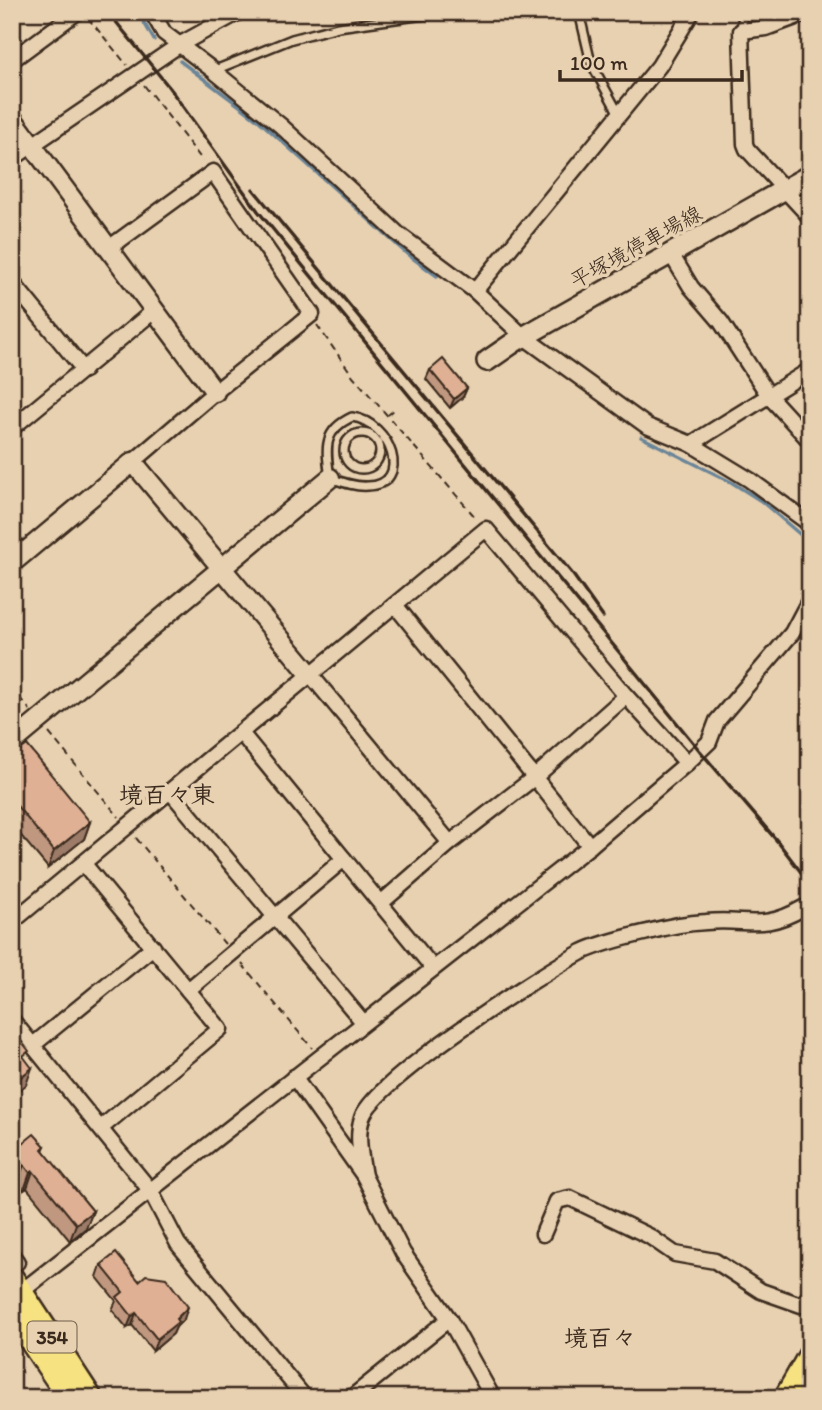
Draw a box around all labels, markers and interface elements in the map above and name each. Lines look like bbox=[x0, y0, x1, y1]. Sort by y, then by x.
scale bar bbox=[560, 38, 742, 82]
text: 100 m bbox=[570, 50, 628, 75]
street label: 平塚境停車場線 bbox=[565, 200, 706, 293]
district label: 境百々東 bbox=[119, 780, 215, 809]
road number: 354 bbox=[28, 1322, 76, 1352]
district label: 境百々 bbox=[564, 1323, 636, 1352]

